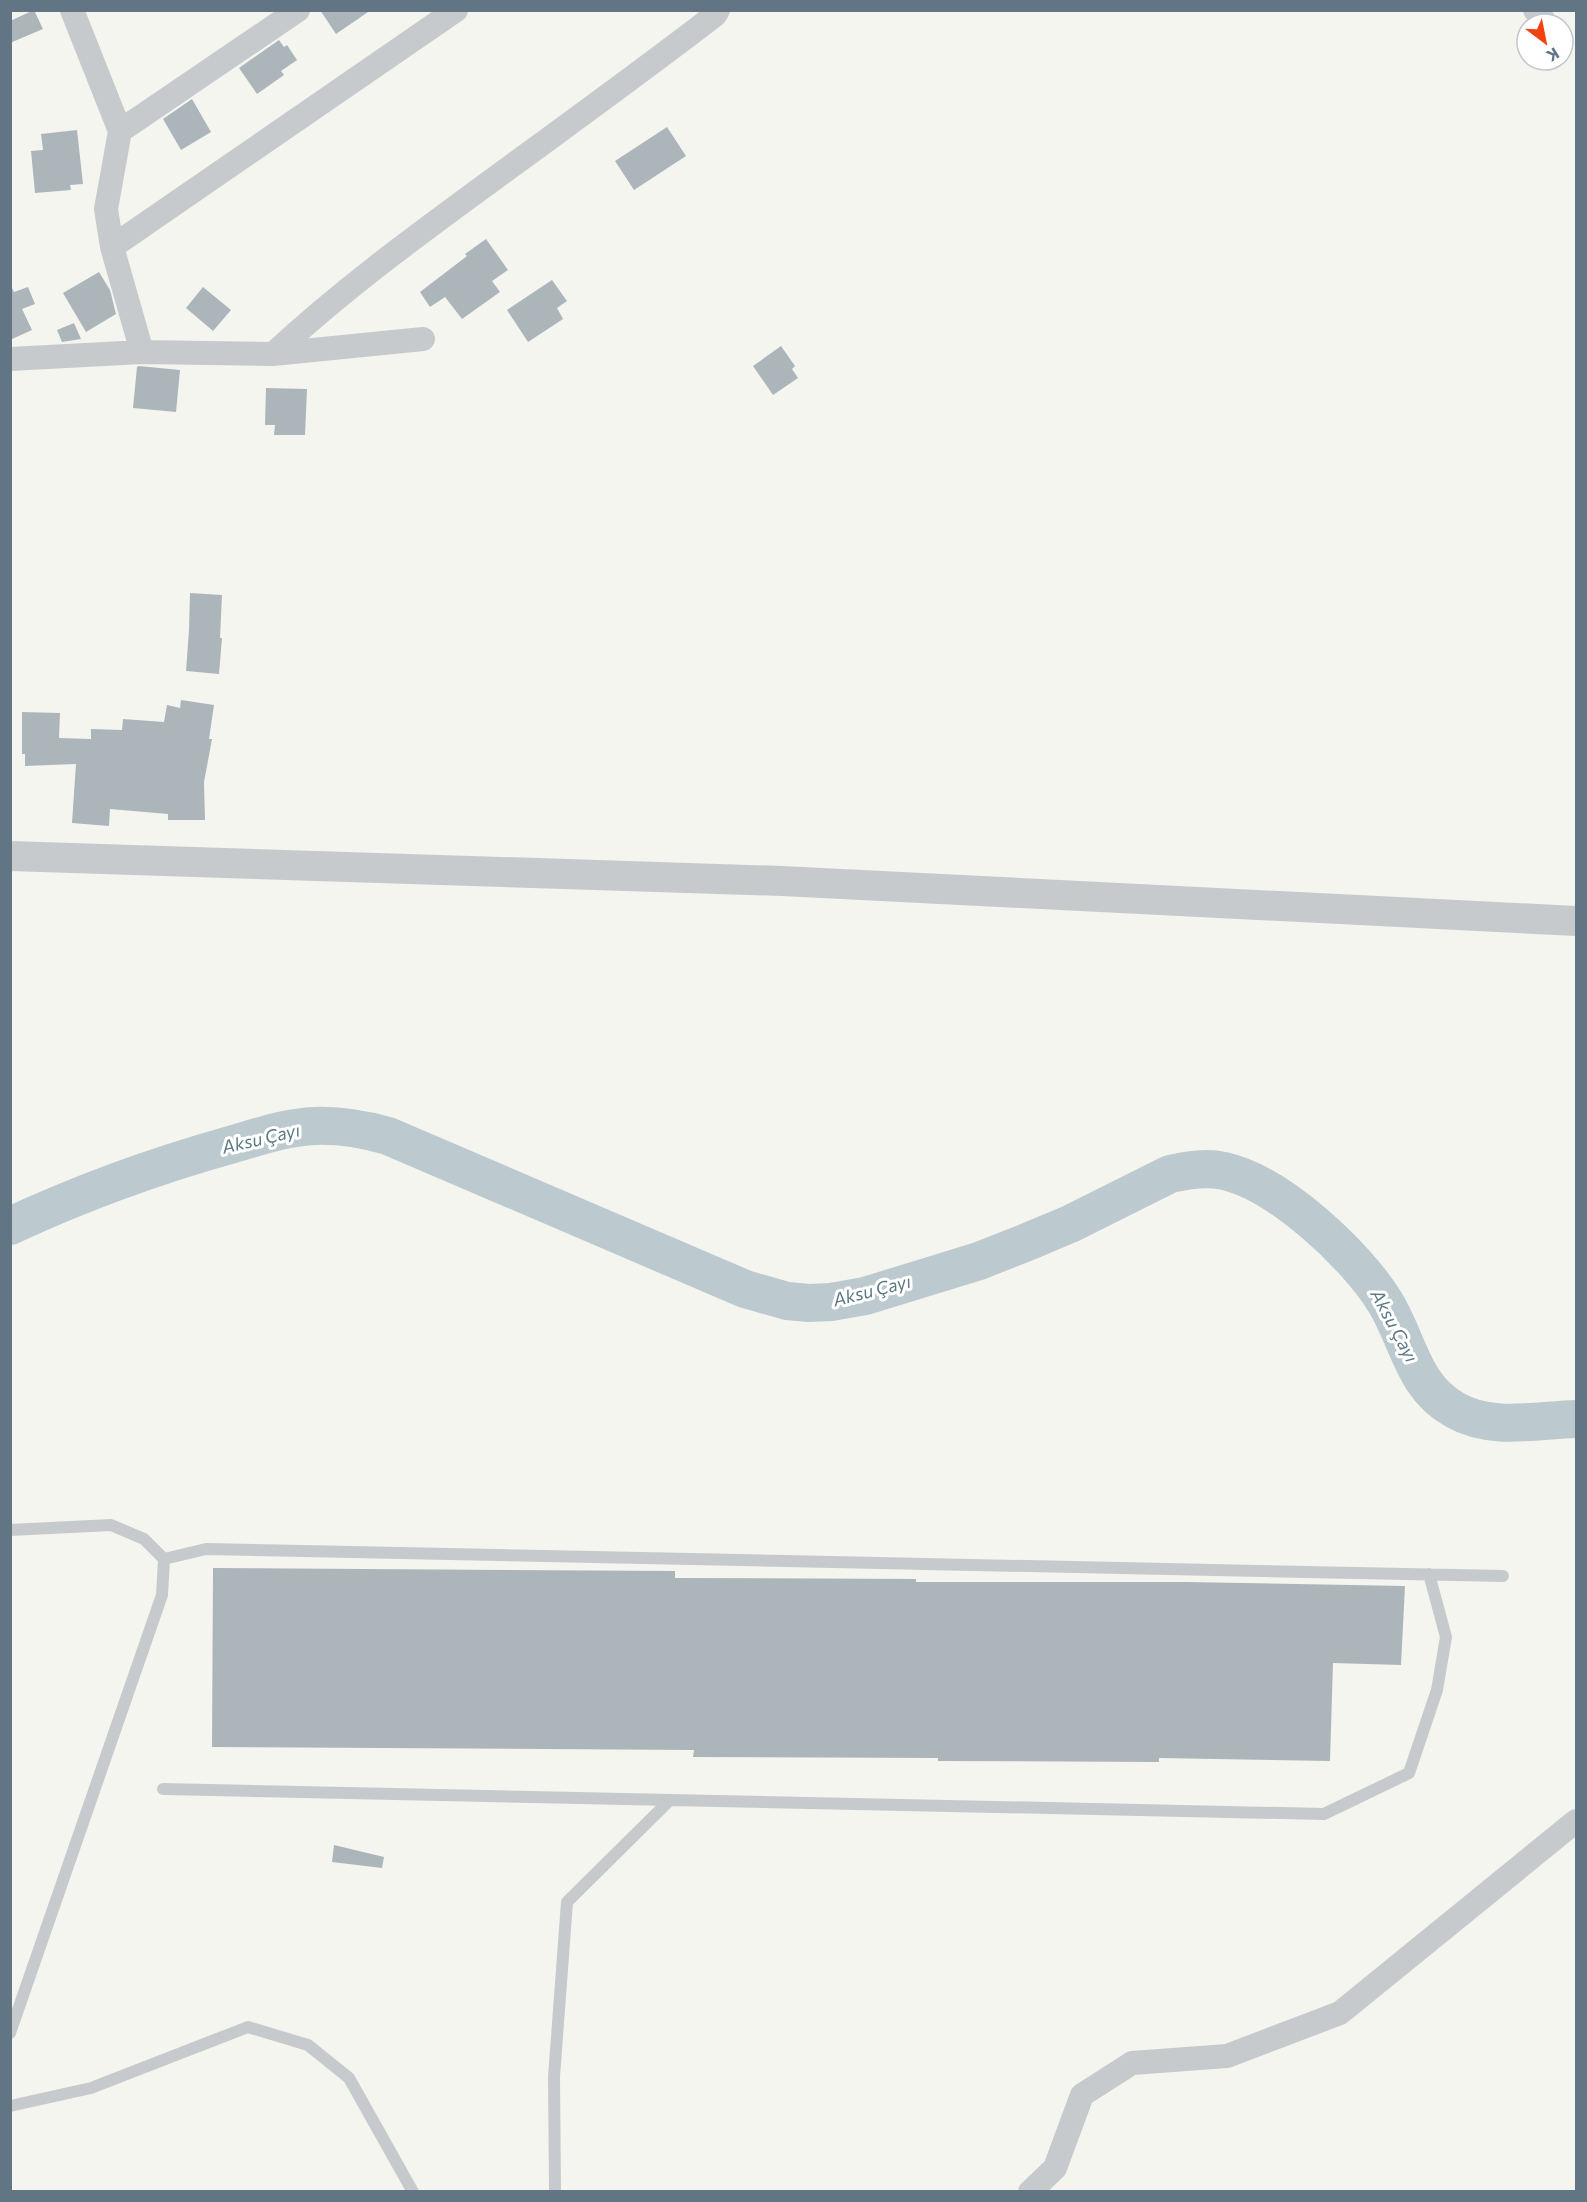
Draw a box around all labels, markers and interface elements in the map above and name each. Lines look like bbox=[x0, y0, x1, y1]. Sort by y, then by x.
north arrow bbox=[1515, 12, 1575, 72]
text: K bbox=[1543, 44, 1563, 66]
water label: Aksu Çayı bbox=[219, 1118, 302, 1158]
water label: Aksu Çayı bbox=[830, 1270, 913, 1311]
water label: Aksu Çayı bbox=[1366, 1285, 1423, 1366]

